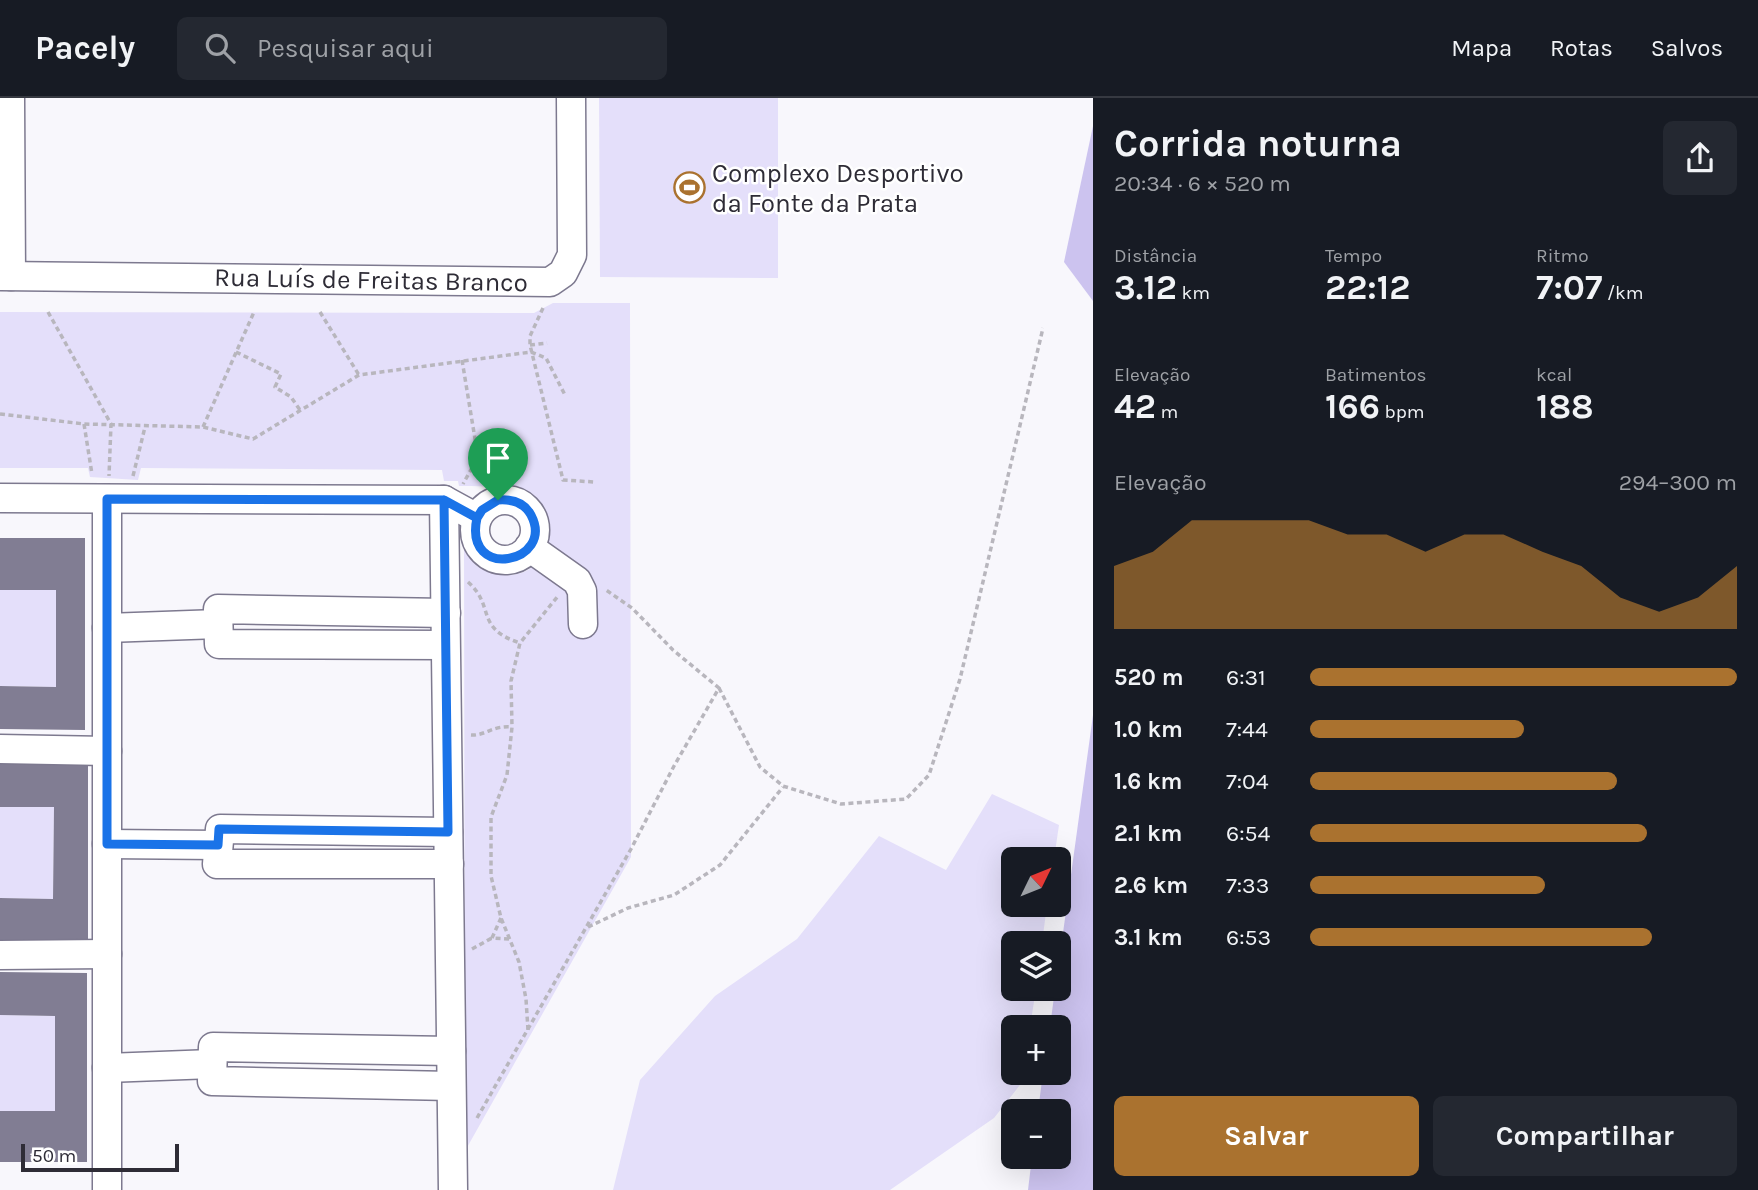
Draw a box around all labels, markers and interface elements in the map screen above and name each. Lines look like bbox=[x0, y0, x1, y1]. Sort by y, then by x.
search box bbox=[177, 17, 667, 80]
text: Pacely bbox=[35, 29, 135, 67]
icon: search bbox=[201, 29, 239, 67]
text: Pesquisar aqui bbox=[257, 33, 434, 64]
text: Mapa bbox=[1451, 34, 1512, 62]
text: Rotas bbox=[1550, 34, 1613, 62]
text: Salvos bbox=[1651, 34, 1723, 62]
text: Corrida noturna bbox=[1114, 121, 1402, 166]
button: share bbox=[1663, 121, 1737, 195]
place label: Complexo Desportivo da Fonte da Prata bbox=[712, 158, 964, 219]
text: 20:34 · 6 × 520 m bbox=[1114, 170, 1291, 197]
sports icon: Complexo Desportivo da Fonte da Prata bbox=[672, 171, 706, 205]
text: Distância bbox=[1114, 245, 1197, 267]
text: Tempo bbox=[1325, 245, 1382, 267]
text: Ritmo bbox=[1536, 245, 1589, 267]
street label: Rua Luís de Freitas Branco bbox=[214, 262, 528, 298]
text: 3.12 bbox=[1114, 267, 1177, 308]
text: 22:12 bbox=[1325, 267, 1410, 308]
text: 7:07 bbox=[1536, 267, 1602, 308]
text: km bbox=[1177, 282, 1210, 304]
text: /km bbox=[1602, 282, 1644, 304]
text: Elevação bbox=[1114, 364, 1190, 386]
text: Batimentos bbox=[1325, 364, 1427, 386]
text: kcal bbox=[1536, 364, 1572, 386]
text: 42 bbox=[1114, 386, 1156, 427]
text: 166 bbox=[1325, 386, 1380, 427]
text: 188 bbox=[1536, 386, 1594, 427]
text: m bbox=[1156, 401, 1178, 423]
text: bpm bbox=[1380, 401, 1425, 423]
pin bbox=[468, 428, 528, 500]
icon: arrive bbox=[479, 439, 517, 477]
text: Elevação bbox=[1114, 469, 1207, 496]
text: 294–300 m bbox=[1619, 469, 1737, 496]
text: 520 m bbox=[1114, 664, 1184, 691]
text: 6:31 bbox=[1226, 664, 1266, 691]
text: 1.0 km bbox=[1114, 716, 1183, 743]
text: 7:44 bbox=[1226, 716, 1268, 743]
text: 1.6 km bbox=[1114, 768, 1182, 795]
text: 7:04 bbox=[1226, 768, 1269, 795]
text: 2.1 km bbox=[1114, 820, 1182, 847]
text: 6:54 bbox=[1226, 820, 1270, 847]
north arrow bbox=[1001, 847, 1071, 917]
map controls bbox=[1001, 847, 1071, 1169]
text: 2.6 km bbox=[1114, 872, 1188, 899]
text: 7:33 bbox=[1226, 872, 1269, 899]
text: 3.1 km bbox=[1114, 924, 1183, 951]
text: 6:53 bbox=[1226, 924, 1271, 951]
button: layers bbox=[1001, 931, 1071, 1001]
button: + bbox=[1001, 1015, 1071, 1085]
button: Salvar bbox=[1114, 1096, 1419, 1176]
button: Compartilhar bbox=[1433, 1096, 1737, 1176]
button: − bbox=[1001, 1099, 1071, 1169]
scale bar bbox=[21, 1141, 178, 1173]
text: 50 m bbox=[32, 1145, 76, 1167]

